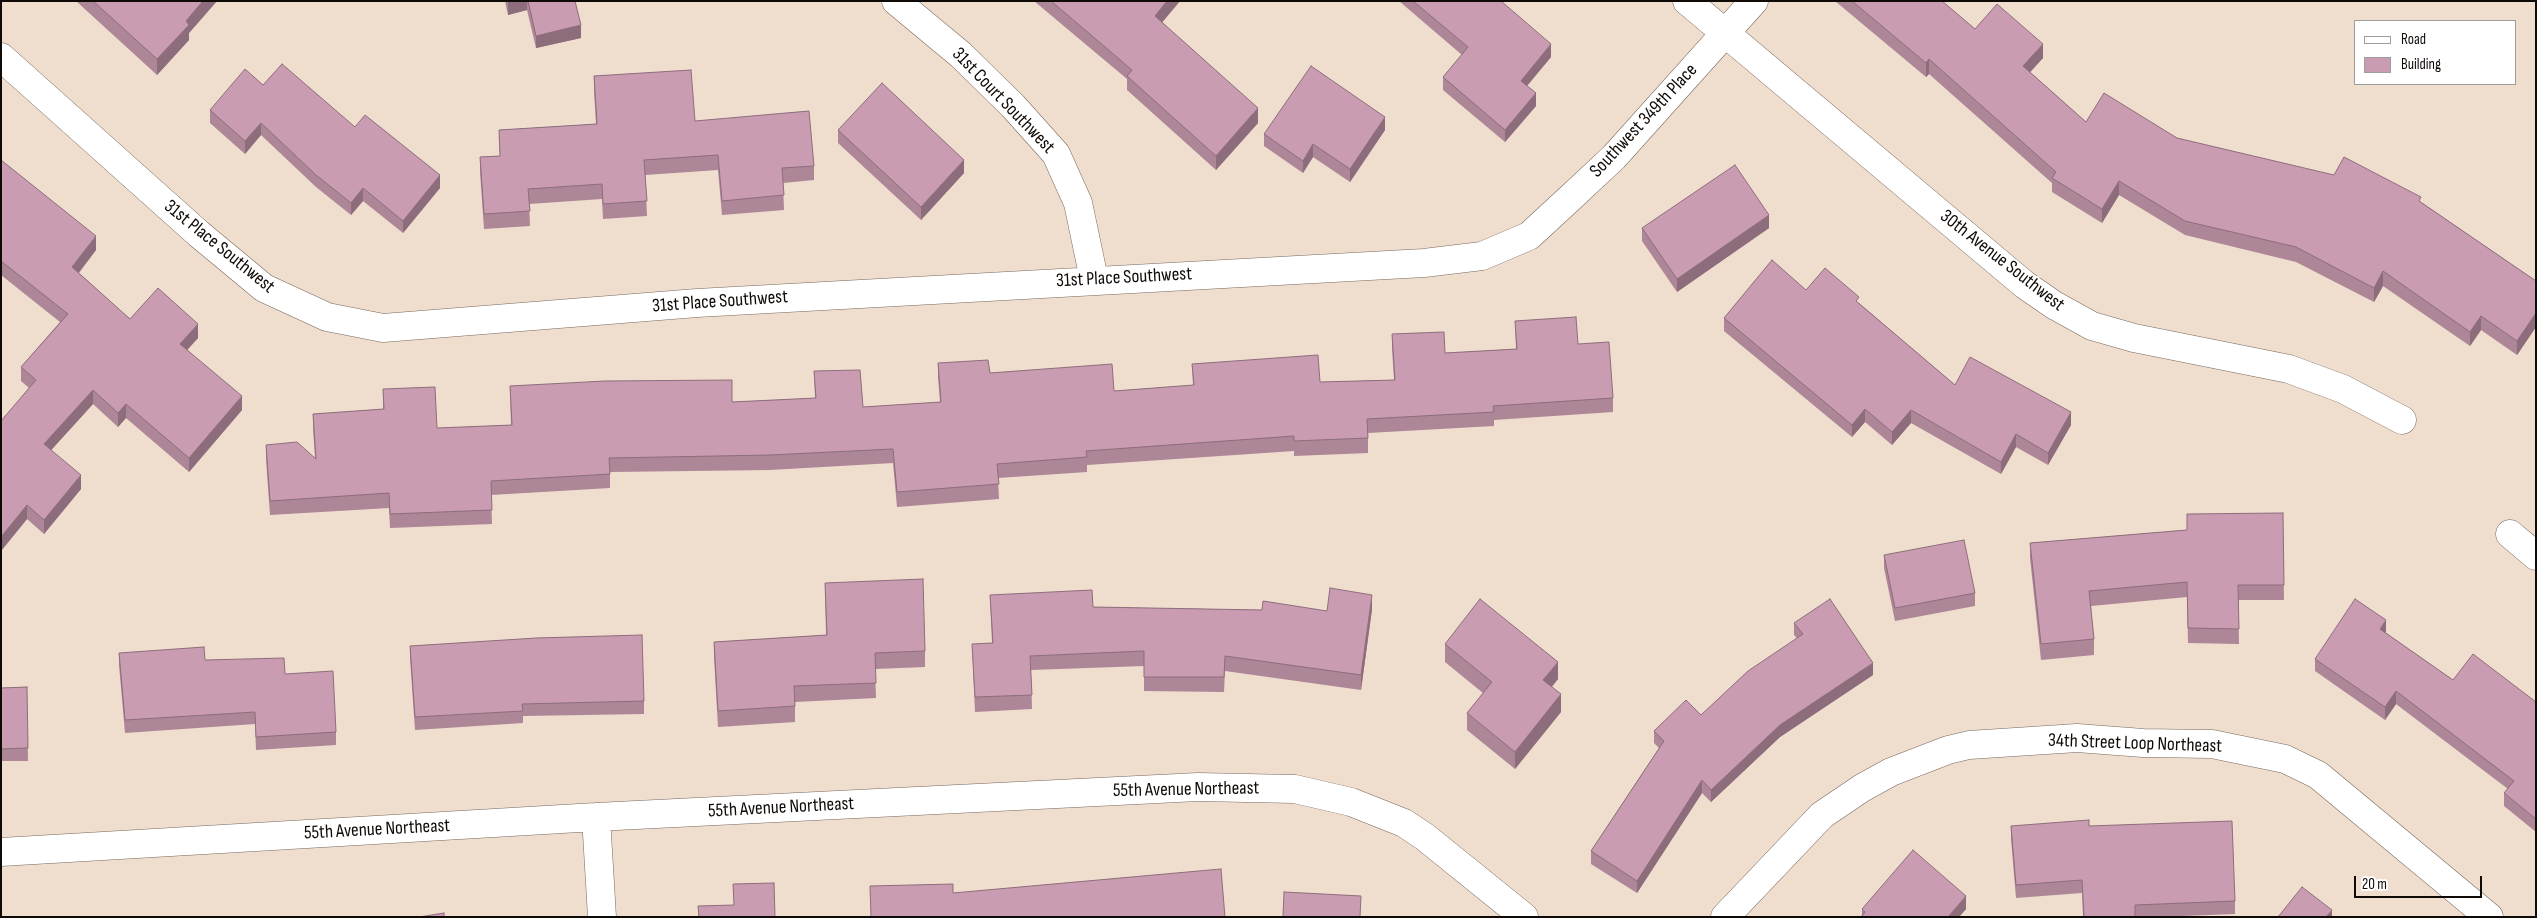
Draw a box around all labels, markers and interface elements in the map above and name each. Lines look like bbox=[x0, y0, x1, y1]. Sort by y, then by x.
legend bbox=[2354, 20, 2517, 85]
text: Road bbox=[2401, 30, 2426, 49]
street label: 31st Court Southwest bbox=[947, 43, 1059, 159]
text: Building bbox=[2401, 55, 2441, 74]
street label: Southwest 349th Place bbox=[1585, 59, 1703, 183]
street label: 31st Place Southwest bbox=[159, 195, 279, 299]
street label: 30th Avenue Southwest bbox=[1935, 205, 2069, 317]
street label: 31st Place Southwest bbox=[1055, 263, 1193, 293]
street label: 31st Place Southwest bbox=[651, 286, 789, 318]
street label: 34th Street Loop Northeast bbox=[2048, 730, 2222, 758]
street label: 55th Avenue Northeast bbox=[1113, 777, 1259, 803]
street label: 55th Avenue Northeast bbox=[707, 793, 855, 823]
street label: 55th Avenue Northeast bbox=[303, 815, 451, 845]
scale bar bbox=[2357, 866, 2484, 898]
text: 20 m bbox=[2362, 875, 2387, 894]

